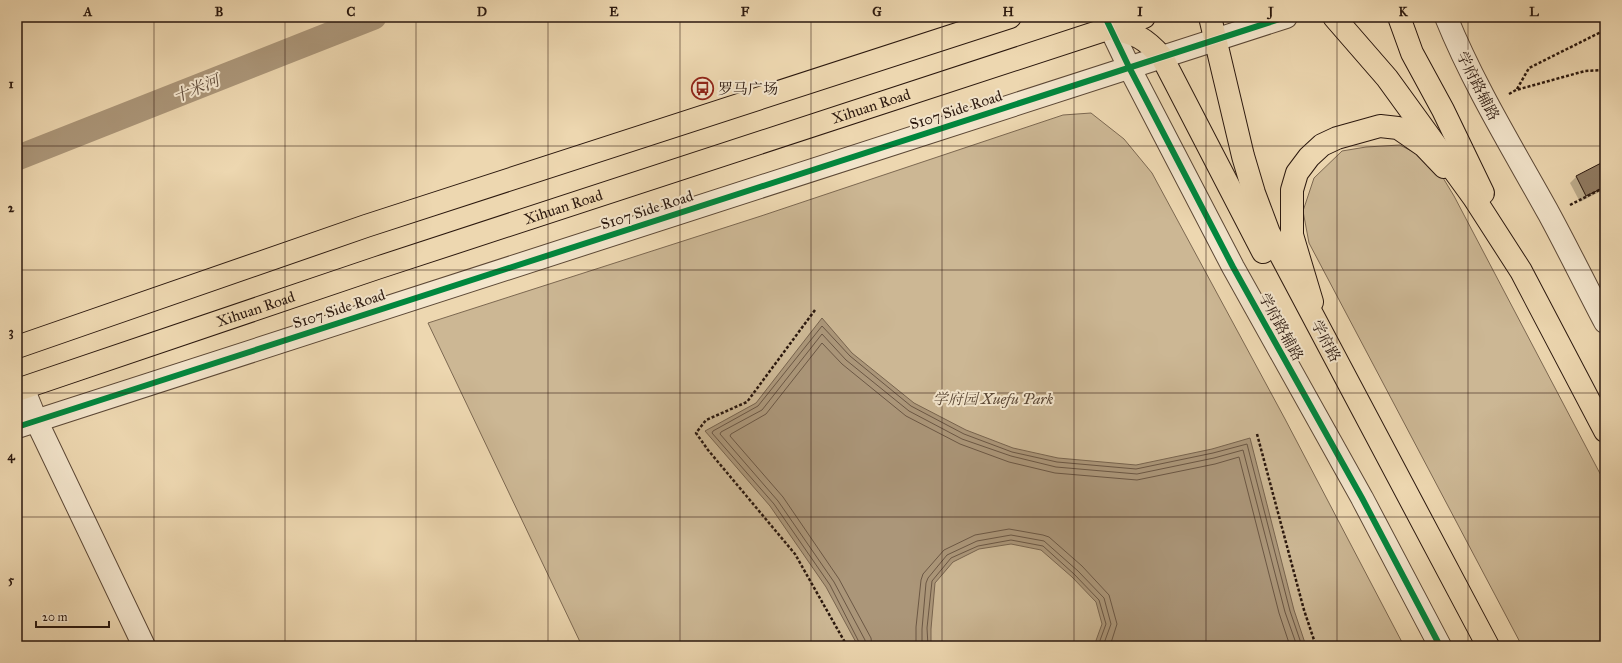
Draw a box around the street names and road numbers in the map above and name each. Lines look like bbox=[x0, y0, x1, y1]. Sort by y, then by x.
street label: 学府路辅路 bbox=[1453, 48, 1503, 124]
street label: Xihuan Road bbox=[829, 85, 913, 128]
street label: S107 Side Road bbox=[908, 86, 1005, 133]
street label: Xihuan Road bbox=[522, 186, 605, 228]
street label: S107 Side Road bbox=[599, 186, 696, 233]
street label: S107 Side Road bbox=[291, 285, 388, 332]
street label: Xihuan Road bbox=[214, 287, 298, 331]
street label: 学府路辅路 bbox=[1255, 290, 1307, 364]
street label: 学府路 bbox=[1307, 317, 1345, 365]

